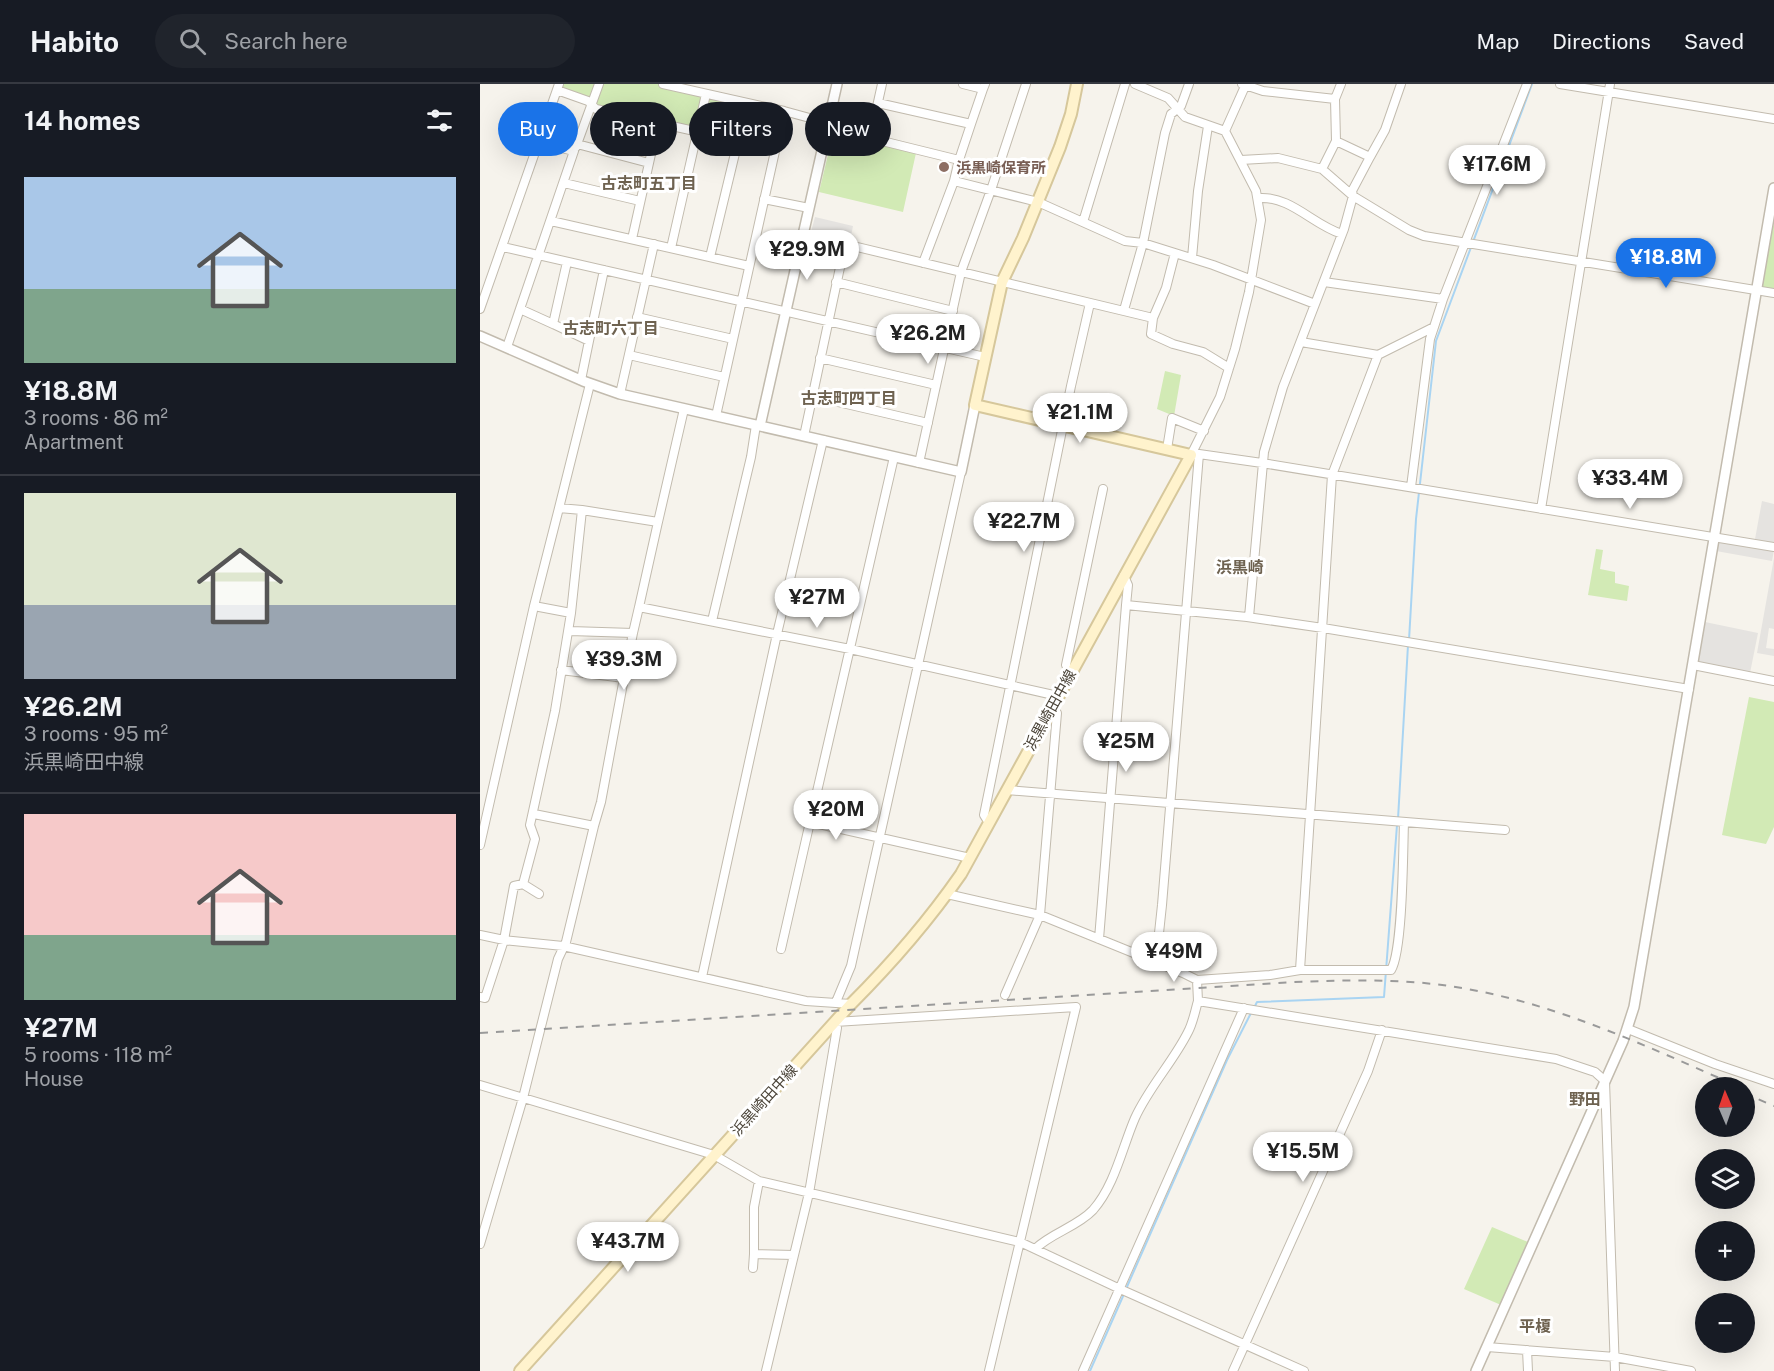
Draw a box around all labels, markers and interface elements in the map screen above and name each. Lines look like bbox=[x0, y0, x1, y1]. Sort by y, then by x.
search box bbox=[155, 14, 575, 68]
text: Habito bbox=[30, 25, 119, 58]
icon: search bbox=[176, 25, 209, 58]
text: Search here bbox=[224, 28, 348, 54]
text: Map bbox=[1477, 29, 1519, 54]
text: Directions bbox=[1552, 29, 1651, 54]
text: Saved bbox=[1684, 29, 1744, 54]
chip: Buy bbox=[498, 102, 578, 156]
chip: Rent bbox=[590, 102, 677, 156]
chip: Filters bbox=[689, 102, 793, 156]
chip: New bbox=[805, 102, 891, 156]
icon: filters bbox=[423, 104, 456, 137]
text: 14 homes bbox=[24, 105, 140, 136]
pin: ¥17.6M bbox=[1448, 145, 1546, 196]
text: ¥17.6M bbox=[1463, 152, 1531, 176]
place label: 浜黒崎保育所 bbox=[956, 159, 1046, 176]
marker: 浜黒崎保育所 bbox=[937, 160, 951, 174]
district label: 古志町五丁目 bbox=[601, 174, 697, 193]
icon: home bbox=[186, 216, 294, 324]
pin: ¥29.9M bbox=[758, 230, 856, 281]
text: ¥29.9M bbox=[769, 237, 845, 261]
pin: ¥18.8M bbox=[1617, 238, 1715, 289]
text: ¥18.8M bbox=[1630, 245, 1702, 269]
pin: ¥26.2M bbox=[879, 314, 977, 365]
district label: 古志町六丁目 bbox=[563, 319, 659, 338]
text: ¥26.2M bbox=[890, 321, 966, 345]
text: ¥18.8M bbox=[24, 375, 118, 406]
district label: 古志町四丁目 bbox=[801, 389, 897, 408]
pin: ¥21.1M bbox=[1031, 393, 1129, 444]
text: ¥21.1M bbox=[1047, 400, 1113, 424]
text: 3 rooms · 86 m² bbox=[24, 406, 168, 430]
text: Apartment bbox=[24, 430, 124, 454]
pin: ¥33.4M bbox=[1581, 459, 1679, 510]
text: ¥33.4M bbox=[1592, 466, 1668, 490]
pin: ¥22.7M bbox=[975, 502, 1073, 553]
text: ¥22.7M bbox=[987, 509, 1061, 533]
icon: home bbox=[186, 532, 294, 640]
district label: 浜黒崎 bbox=[1216, 558, 1264, 577]
pin: ¥27M bbox=[781, 578, 853, 629]
text: ¥27M bbox=[789, 585, 845, 609]
pin: ¥39.3M bbox=[575, 640, 673, 691]
text: ¥39.3M bbox=[586, 647, 662, 671]
street label: 浜黒崎田中線 bbox=[1021, 667, 1079, 753]
text: ¥26.2M bbox=[24, 691, 123, 722]
text: 3 rooms · 95 m² bbox=[24, 722, 168, 746]
pin: ¥25M bbox=[1090, 722, 1162, 773]
text: ¥25M bbox=[1097, 729, 1155, 753]
text: 浜黒崎田中線 bbox=[24, 750, 144, 774]
pin: ¥20M bbox=[800, 790, 872, 841]
text: ¥20M bbox=[807, 797, 865, 821]
icon: home bbox=[186, 853, 294, 961]
pin: ¥49M bbox=[1138, 932, 1210, 983]
text: ¥49M bbox=[1145, 939, 1203, 963]
text: ¥27M bbox=[24, 1012, 98, 1043]
text: 5 rooms · 118 m² bbox=[24, 1043, 172, 1067]
street label: 浜黒崎田中線 bbox=[728, 1061, 800, 1139]
text: House bbox=[24, 1067, 84, 1091]
north arrow bbox=[1695, 1077, 1755, 1137]
map controls bbox=[1695, 1077, 1755, 1353]
district label: 野田 bbox=[1569, 1090, 1601, 1109]
pin: ¥15.5M bbox=[1254, 1132, 1352, 1183]
text: ¥15.5M bbox=[1267, 1139, 1339, 1163]
button: layers bbox=[1695, 1149, 1755, 1209]
button: + bbox=[1695, 1221, 1755, 1281]
pin: ¥43.7M bbox=[579, 1222, 677, 1273]
text: ¥43.7M bbox=[591, 1229, 665, 1253]
button: − bbox=[1695, 1293, 1755, 1353]
district label: 平榎 bbox=[1519, 1317, 1551, 1336]

